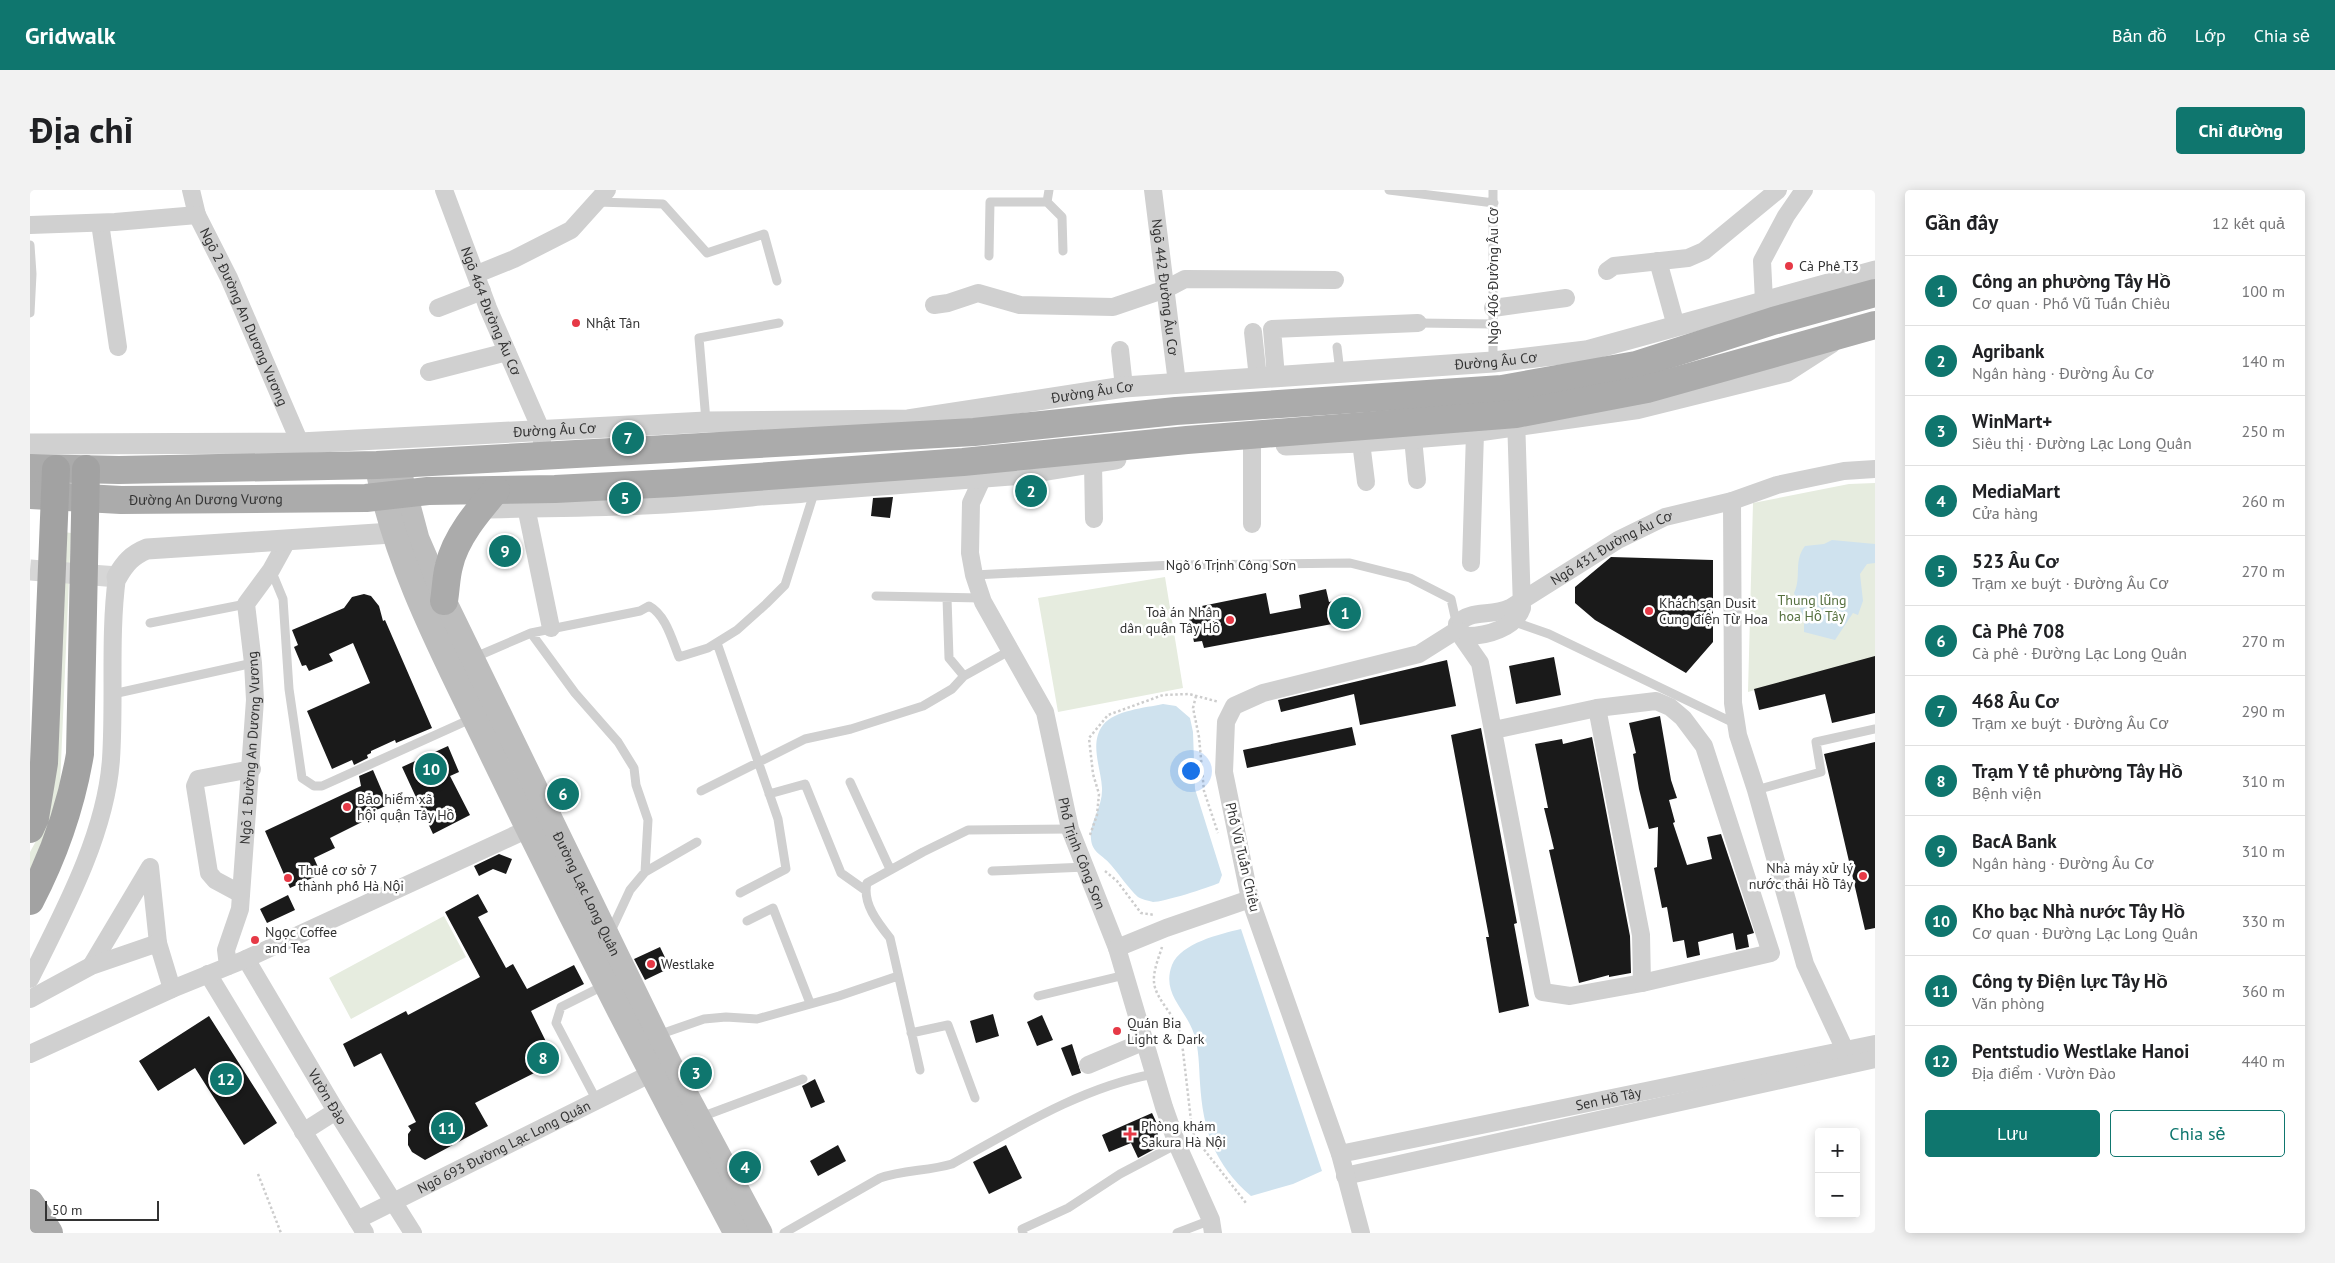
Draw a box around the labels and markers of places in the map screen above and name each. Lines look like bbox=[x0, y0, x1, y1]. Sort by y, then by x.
place label: Cà Phê T3 bbox=[1799, 257, 1859, 275]
marker: Cà Phê T3 bbox=[1783, 260, 1795, 272]
place label: Nhật Tân bbox=[586, 314, 640, 332]
marker: Nhật Tân bbox=[570, 317, 582, 329]
pin: 7 bbox=[612, 419, 644, 457]
pin: 2 bbox=[1015, 472, 1047, 510]
pin: 5 bbox=[609, 479, 641, 517]
pin: 9 bbox=[489, 532, 521, 570]
pin: 1 bbox=[1329, 594, 1361, 632]
place label: Khách sạn Dusit Cung điện Từ Hoa bbox=[1659, 594, 1768, 628]
place label: Toà án Nhân dân quận Tây Hồ bbox=[1120, 603, 1220, 637]
marker: Khách sạn Dusit Cung điện Từ Hoa bbox=[1643, 605, 1655, 617]
marker: Toà án Nhân dân quận Tây Hồ bbox=[1224, 614, 1236, 626]
pin: 10 bbox=[415, 750, 447, 788]
pin: 6 bbox=[547, 775, 579, 813]
place label: Bảo hiểm xã hội quận Tây Hồ bbox=[357, 790, 455, 824]
marker: Bảo hiểm xã hội quận Tây Hồ bbox=[341, 801, 353, 813]
place label: Nhà máy xử lý nước thải Hồ Tây bbox=[1749, 859, 1853, 893]
place label: Thuế cơ sở 7 thành phố Hà Nội bbox=[298, 861, 404, 895]
marker: Nhà máy xử lý nước thải Hồ Tây bbox=[1857, 870, 1869, 882]
marker: Thuế cơ sở 7 thành phố Hà Nội bbox=[282, 872, 294, 884]
place label: Ngọc Coffee and Tea bbox=[265, 923, 337, 957]
marker: Ngọc Coffee and Tea bbox=[249, 934, 261, 946]
place label: Westlake bbox=[661, 955, 714, 973]
marker: Westlake bbox=[645, 958, 657, 970]
place label: Quán Bia Light & Dark bbox=[1127, 1014, 1205, 1048]
marker: Quán Bia Light & Dark bbox=[1111, 1025, 1123, 1037]
pin: 8 bbox=[527, 1039, 559, 1077]
pin: 3 bbox=[680, 1054, 712, 1092]
pin: 12 bbox=[210, 1060, 242, 1098]
pin: 11 bbox=[431, 1109, 463, 1147]
place label: Phòng khám Sakura Hà Nội bbox=[1141, 1117, 1226, 1151]
marker: Phòng khám Sakura Hà Nội bbox=[1123, 1127, 1137, 1141]
pin: 4 bbox=[729, 1148, 761, 1186]

